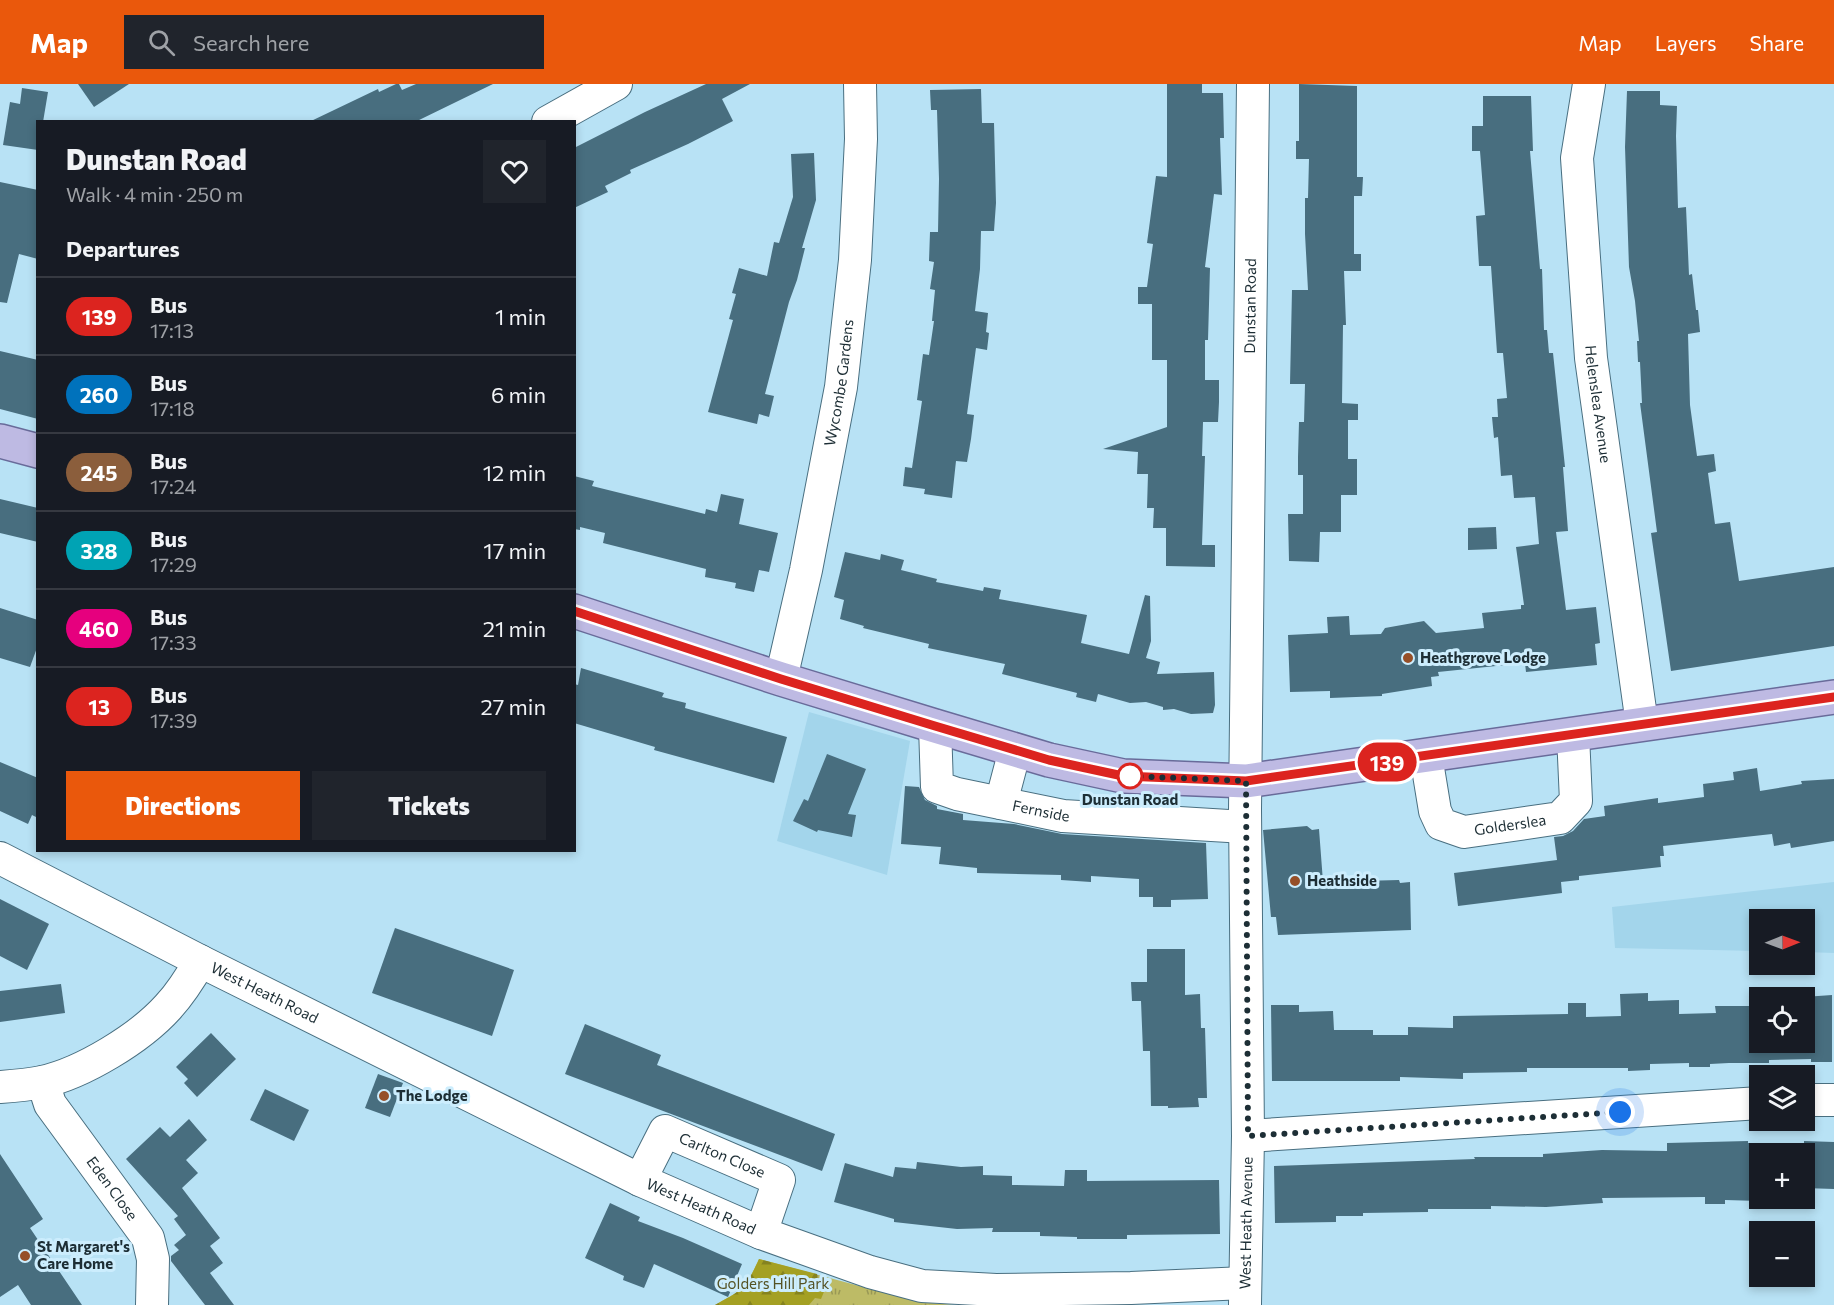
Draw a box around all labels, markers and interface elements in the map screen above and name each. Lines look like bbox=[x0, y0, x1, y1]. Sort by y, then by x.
search box bbox=[124, 15, 544, 69]
text: Map bbox=[30, 25, 88, 59]
icon: search bbox=[145, 26, 178, 59]
text: Search here bbox=[193, 29, 309, 56]
text: Map bbox=[1578, 30, 1622, 55]
text: Layers bbox=[1655, 30, 1717, 55]
text: Share bbox=[1750, 30, 1804, 55]
button: heart bbox=[483, 140, 546, 203]
text: Dunstan Road bbox=[66, 142, 247, 176]
text: Walk · 4 min · 250 m bbox=[66, 182, 243, 206]
text: Departures bbox=[66, 235, 180, 262]
street label: Dunstan Road bbox=[1240, 258, 1259, 354]
text: Bus bbox=[150, 291, 187, 318]
text: 1 min bbox=[495, 303, 546, 330]
text: 139 bbox=[82, 304, 116, 329]
text: 17:13 bbox=[150, 318, 194, 342]
street label: Wycombe Gardens bbox=[820, 318, 856, 448]
street label: Helenslea Avenue bbox=[1582, 344, 1616, 464]
text: Bus bbox=[150, 369, 187, 396]
text: 6 min bbox=[491, 381, 546, 408]
text: 260 bbox=[80, 382, 118, 407]
text: 17:18 bbox=[150, 396, 195, 420]
text: Bus bbox=[150, 447, 187, 474]
text: 12 min bbox=[483, 459, 546, 486]
text: 245 bbox=[81, 460, 117, 485]
text: 17:24 bbox=[150, 474, 197, 498]
text: Bus bbox=[150, 525, 187, 552]
text: 17 min bbox=[483, 537, 546, 564]
text: 328 bbox=[81, 538, 117, 563]
text: 17:29 bbox=[150, 552, 197, 576]
text: Bus bbox=[150, 603, 187, 630]
text: 21 min bbox=[483, 615, 546, 642]
text: 460 bbox=[79, 616, 119, 641]
text: 17:33 bbox=[150, 630, 197, 654]
place label: Heathgrove Lodge bbox=[1420, 648, 1546, 666]
marker: Heathgrove Lodge bbox=[1401, 651, 1415, 665]
text: Bus bbox=[150, 681, 187, 708]
text: 27 min bbox=[481, 693, 546, 720]
text: 13 bbox=[88, 694, 110, 719]
text: 17:39 bbox=[150, 708, 197, 732]
line badge: 139 bbox=[1352, 742, 1422, 782]
text: 139 bbox=[1370, 750, 1404, 775]
marker: Dunstan Road bbox=[1117, 763, 1143, 789]
button: Directions bbox=[66, 771, 300, 840]
button: Tickets bbox=[312, 771, 546, 840]
place label: Dunstan Road bbox=[1082, 790, 1178, 808]
street label: Fernside bbox=[1011, 796, 1070, 824]
street label: Golderslea bbox=[1473, 810, 1547, 838]
place label: Heathside bbox=[1307, 871, 1377, 889]
marker: Heathside bbox=[1288, 874, 1302, 888]
north arrow bbox=[1749, 909, 1815, 975]
map controls bbox=[1749, 909, 1815, 1287]
street label: West Heath Road bbox=[208, 958, 322, 1026]
button: locate bbox=[1749, 987, 1815, 1053]
button: layers bbox=[1749, 1065, 1815, 1131]
place label: The Lodge bbox=[396, 1086, 468, 1104]
marker: The Lodge bbox=[377, 1089, 391, 1103]
your location bbox=[1605, 1097, 1635, 1127]
street label: Carlton Close bbox=[676, 1128, 768, 1181]
button: + bbox=[1749, 1143, 1815, 1209]
street label: Eden Close bbox=[83, 1153, 142, 1224]
street label: West Heath Avenue bbox=[1235, 1156, 1256, 1290]
street label: West Heath Road bbox=[644, 1174, 759, 1238]
button: − bbox=[1749, 1221, 1815, 1287]
place label: St Margaret's Care Home bbox=[37, 1237, 130, 1272]
marker: St Margaret's Care Home bbox=[18, 1249, 32, 1263]
park label: Golders Hill Park bbox=[717, 1274, 829, 1292]

